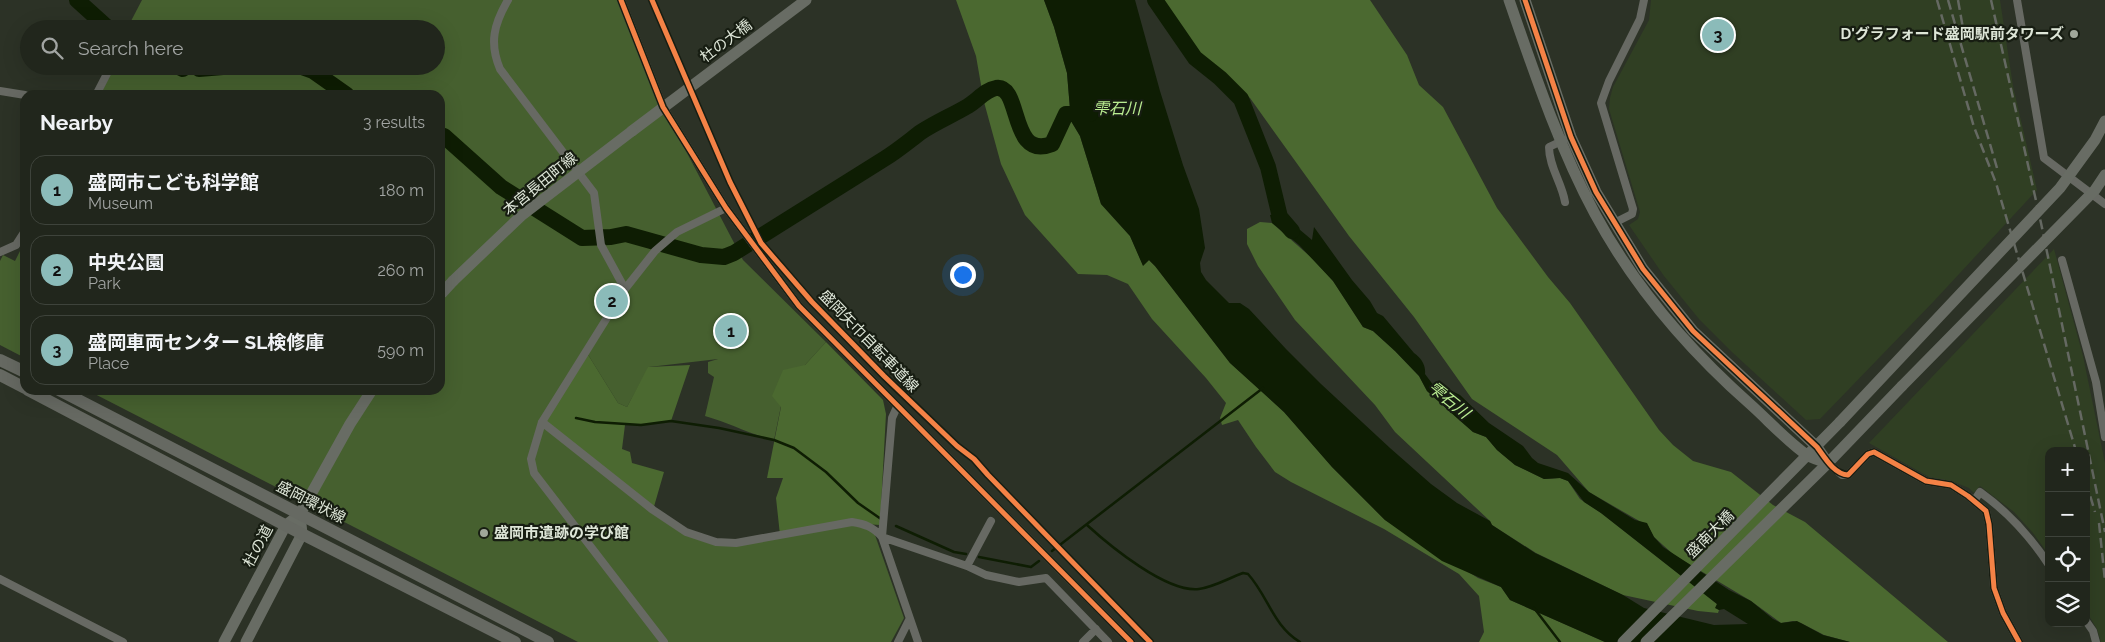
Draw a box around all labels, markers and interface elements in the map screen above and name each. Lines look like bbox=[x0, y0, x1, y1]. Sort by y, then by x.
street label: 杜の大橋 bbox=[697, 16, 755, 66]
pin: 3 bbox=[1702, 16, 1734, 54]
search box bbox=[20, 20, 445, 75]
place label: D'グラフォード盛岡駅前タワーズ bbox=[1840, 25, 2064, 43]
marker: D'グラフォード盛岡駅前タワーズ bbox=[2068, 28, 2080, 40]
icon: search bbox=[38, 34, 66, 62]
text: Search here bbox=[78, 37, 184, 59]
water label: 雫石川 bbox=[1093, 99, 1143, 118]
text: Nearby bbox=[40, 110, 113, 135]
text: 3 results bbox=[363, 113, 425, 132]
street label: 本宮長田町線 bbox=[499, 149, 581, 219]
text: 盛岡市こども科学館 bbox=[88, 171, 259, 193]
text: 1 bbox=[53, 181, 61, 200]
text: 180 m bbox=[379, 181, 424, 200]
text: Museum bbox=[88, 194, 153, 213]
text: 中央公園 bbox=[88, 251, 164, 273]
text: 2 bbox=[52, 261, 62, 280]
text: 260 m bbox=[377, 261, 424, 280]
your location bbox=[950, 262, 976, 288]
text: Park bbox=[88, 274, 121, 293]
pin: 2 bbox=[596, 282, 628, 320]
street label: 盛岡矢巾自転車道線 bbox=[816, 286, 922, 396]
pin: 1 bbox=[715, 312, 747, 350]
text: 盛岡車両センター SL検修庫 bbox=[88, 331, 324, 353]
text: 3 bbox=[53, 341, 61, 360]
text: 590 m bbox=[377, 341, 424, 360]
text: Place bbox=[88, 354, 129, 373]
water label: 雫石川 bbox=[1424, 378, 1475, 424]
map controls bbox=[2045, 447, 2090, 627]
button: + bbox=[2045, 447, 2090, 492]
street label: 盛岡環状線 bbox=[273, 477, 349, 527]
button: − bbox=[2045, 492, 2090, 537]
street label: 盛南大橋 bbox=[1682, 506, 1738, 562]
street label: 杜の道 bbox=[239, 522, 277, 570]
place label: 盛岡市遺跡の学び館 bbox=[494, 524, 629, 542]
marker: 盛岡市遺跡の学び館 bbox=[478, 527, 490, 539]
button: locate bbox=[2045, 537, 2090, 582]
button: layers bbox=[2045, 582, 2090, 627]

